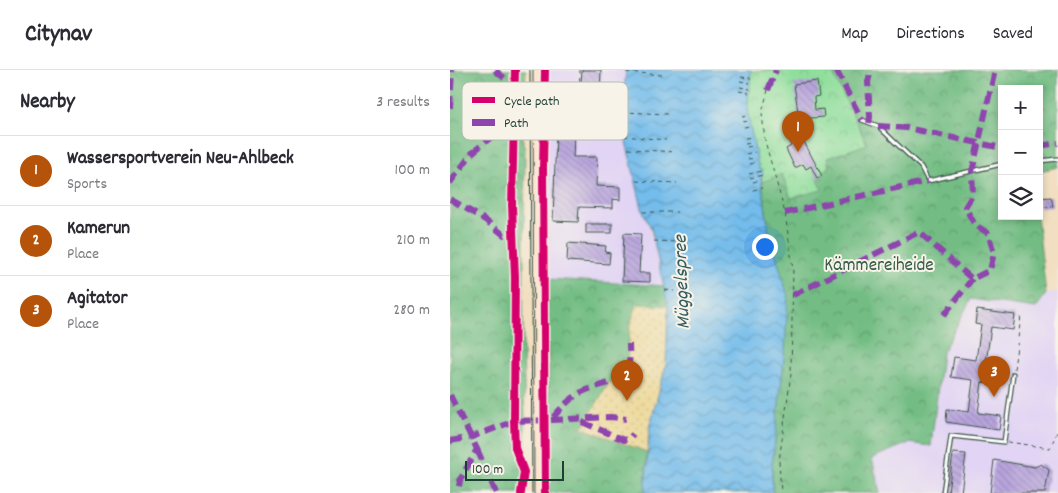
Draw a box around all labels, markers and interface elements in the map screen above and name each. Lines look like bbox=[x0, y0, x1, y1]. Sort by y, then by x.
text: Citynav bbox=[25, 18, 92, 52]
text: Map bbox=[841, 22, 868, 47]
text: Directions bbox=[896, 22, 965, 47]
text: Saved bbox=[993, 22, 1033, 47]
legend bbox=[462, 82, 628, 140]
map controls bbox=[998, 85, 1043, 220]
button: + bbox=[998, 85, 1043, 130]
text: Nearby bbox=[20, 88, 75, 118]
text: 3 results bbox=[376, 91, 430, 114]
text: Cycle path bbox=[504, 92, 560, 112]
pin: 1 bbox=[782, 111, 814, 152]
text: Path bbox=[504, 114, 529, 134]
button: − bbox=[998, 130, 1043, 175]
text: Wassersportverein Neu-Ahlbeck bbox=[67, 146, 294, 173]
text: 1 bbox=[34, 159, 38, 182]
text: 100 m bbox=[394, 159, 430, 182]
text: Sports bbox=[67, 173, 107, 196]
button: layers bbox=[998, 175, 1043, 220]
text: Kamerun bbox=[67, 216, 130, 243]
text: 2 bbox=[33, 229, 40, 252]
text: 210 m bbox=[396, 229, 430, 252]
water label: Müggelspree bbox=[667, 233, 699, 330]
your location bbox=[752, 234, 778, 260]
text: Place bbox=[67, 243, 99, 266]
park label: Kämmereiheide bbox=[824, 253, 934, 280]
text: Agitator bbox=[67, 286, 128, 313]
text: 3 bbox=[32, 299, 40, 322]
text: 280 m bbox=[393, 299, 430, 322]
text: Place bbox=[67, 313, 99, 336]
pin: 3 bbox=[978, 356, 1010, 397]
pin: 2 bbox=[611, 360, 643, 401]
scale bar bbox=[465, 458, 564, 481]
text: 100 m bbox=[472, 460, 503, 480]

